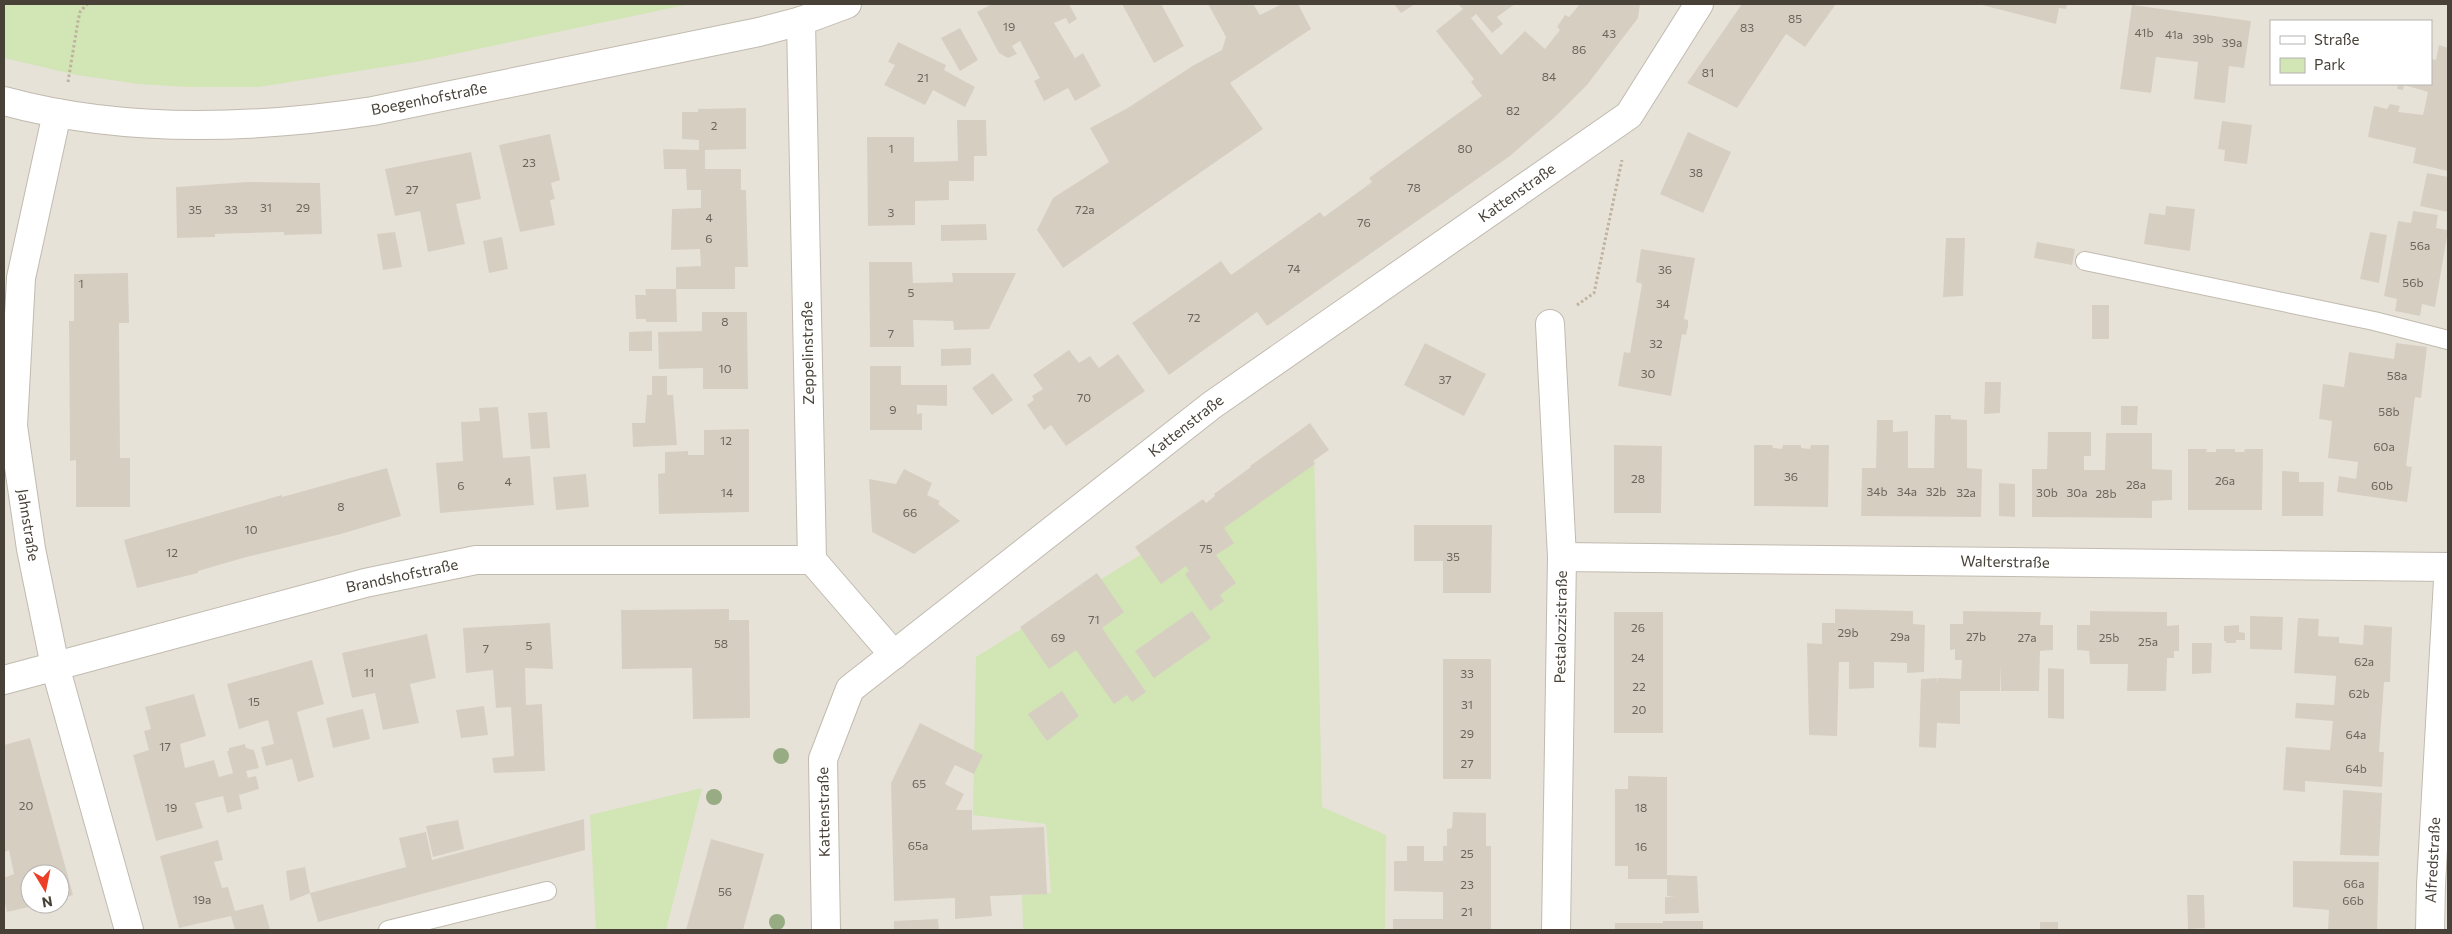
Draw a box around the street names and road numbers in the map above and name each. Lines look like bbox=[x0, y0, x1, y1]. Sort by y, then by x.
street label: Boegenhofstraße bbox=[369, 78, 488, 118]
street label: Kattenstraße bbox=[1474, 159, 1559, 225]
street label: Zeppelinstraße bbox=[797, 301, 817, 405]
street label: Kattenstraße bbox=[1144, 390, 1227, 460]
street label: Jahnstraße bbox=[14, 487, 44, 562]
street label: Walterstraße bbox=[1960, 551, 2050, 571]
street label: Brandshofstraße bbox=[344, 554, 460, 596]
street label: Pestalozzistraße bbox=[1550, 570, 1570, 684]
street label: Kattenstraße bbox=[813, 767, 833, 857]
street label: Alfredstraße bbox=[2421, 816, 2443, 903]

